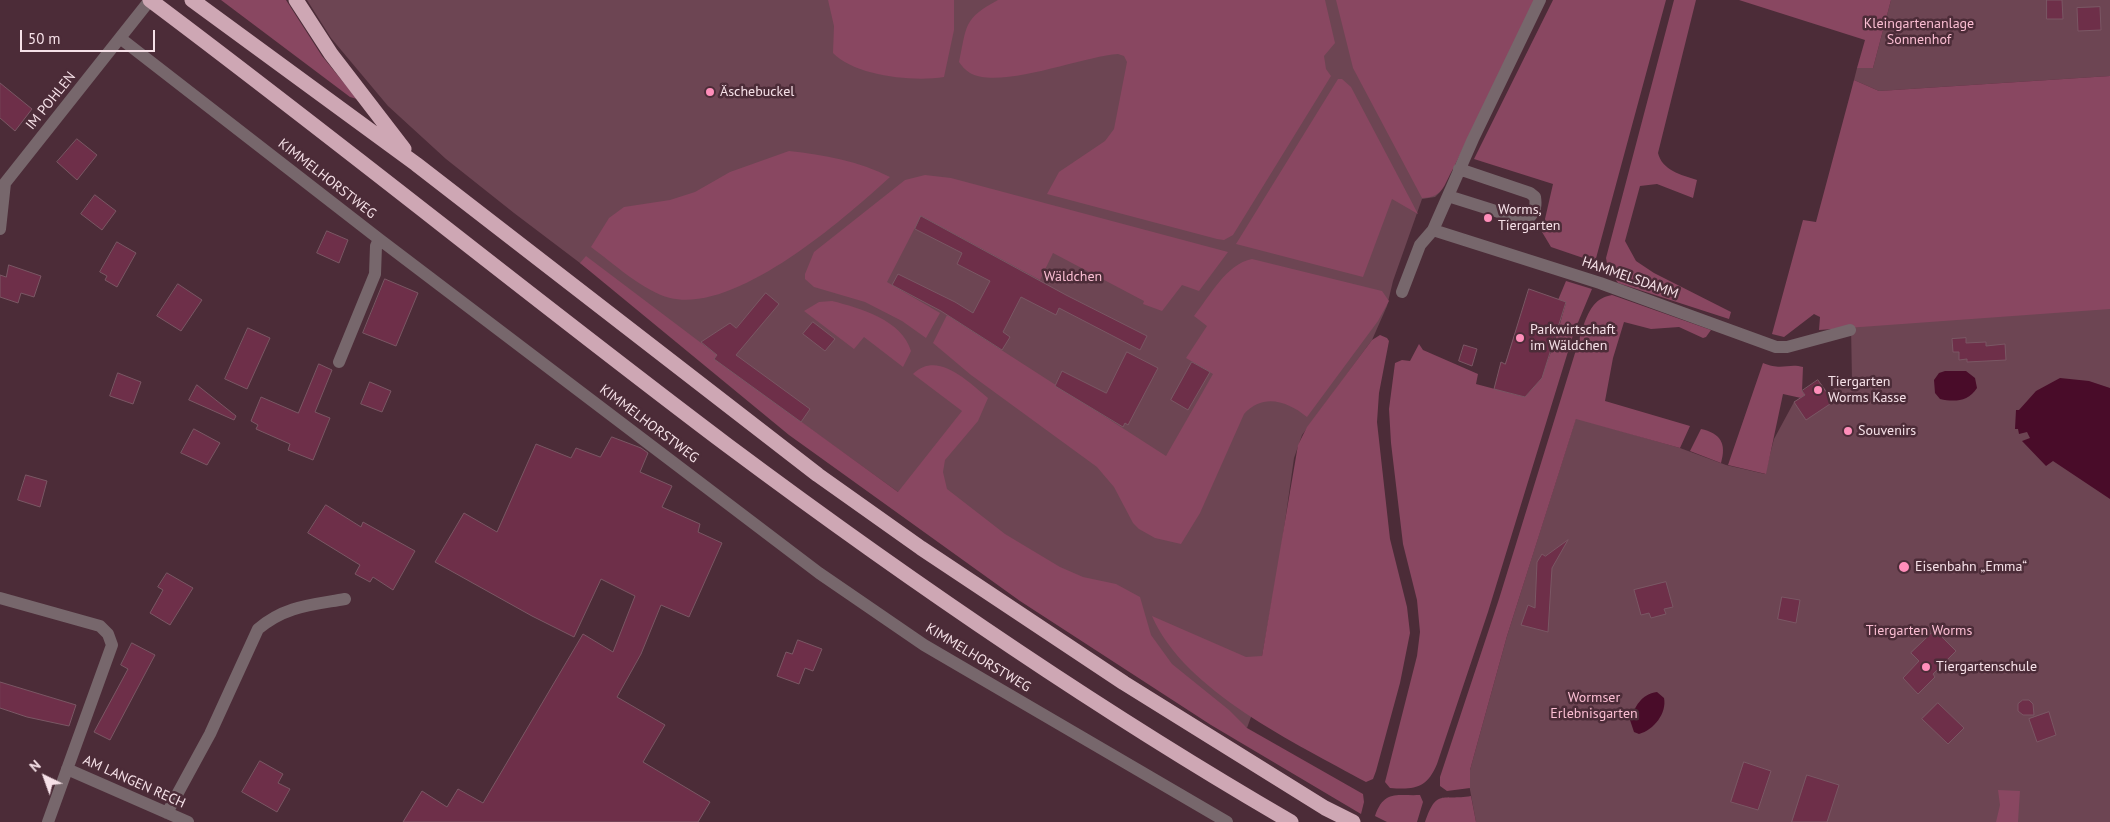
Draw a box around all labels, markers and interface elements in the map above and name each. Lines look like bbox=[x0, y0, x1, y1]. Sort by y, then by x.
park label: Kleingartenanlage Sonnenhof bbox=[1864, 16, 1974, 48]
scale bar bbox=[22, 20, 158, 52]
text: 50 m bbox=[28, 29, 61, 48]
street label: IM POHLEN bbox=[23, 69, 79, 133]
place label: Äschebuckel bbox=[720, 84, 794, 100]
marker: Äschebuckel bbox=[704, 86, 716, 98]
street label: KIMMELHORSTWEG bbox=[275, 136, 379, 222]
place label: Worms, Tiergarten bbox=[1498, 202, 1560, 234]
marker: Worms, Tiergarten bbox=[1482, 212, 1494, 224]
street label: HAMMELSDAMM bbox=[1579, 254, 1681, 302]
park label: Wäldchen bbox=[1044, 269, 1102, 285]
place label: Parkwirtschaft im Wäldchen bbox=[1530, 322, 1616, 354]
marker: Parkwirtschaft im Wäldchen bbox=[1514, 332, 1526, 344]
place label: Tiergarten Worms Kasse bbox=[1828, 374, 1906, 407]
street label: KIMMELHORSTWEG bbox=[596, 381, 702, 467]
marker: Tiergarten Worms Kasse bbox=[1812, 384, 1824, 396]
place label: Souvenirs bbox=[1858, 423, 1916, 439]
marker: Souvenirs bbox=[1842, 425, 1854, 437]
place label: Eisenbahn „Emma“ bbox=[1915, 559, 2027, 575]
marker: Eisenbahn „Emma“ bbox=[1897, 560, 1911, 574]
street label: KIMMELHORSTWEG bbox=[922, 620, 1034, 696]
park label: Tiergarten Worms bbox=[1866, 623, 1972, 639]
place label: Tiergartenschule bbox=[1936, 659, 2037, 675]
marker: Tiergartenschule bbox=[1920, 661, 1932, 673]
park label: Wormser Erlebnisgarten bbox=[1550, 690, 1638, 722]
north arrow bbox=[20, 752, 70, 802]
street label: AM LANGEN RECH bbox=[80, 752, 188, 812]
text: N bbox=[26, 756, 44, 776]

